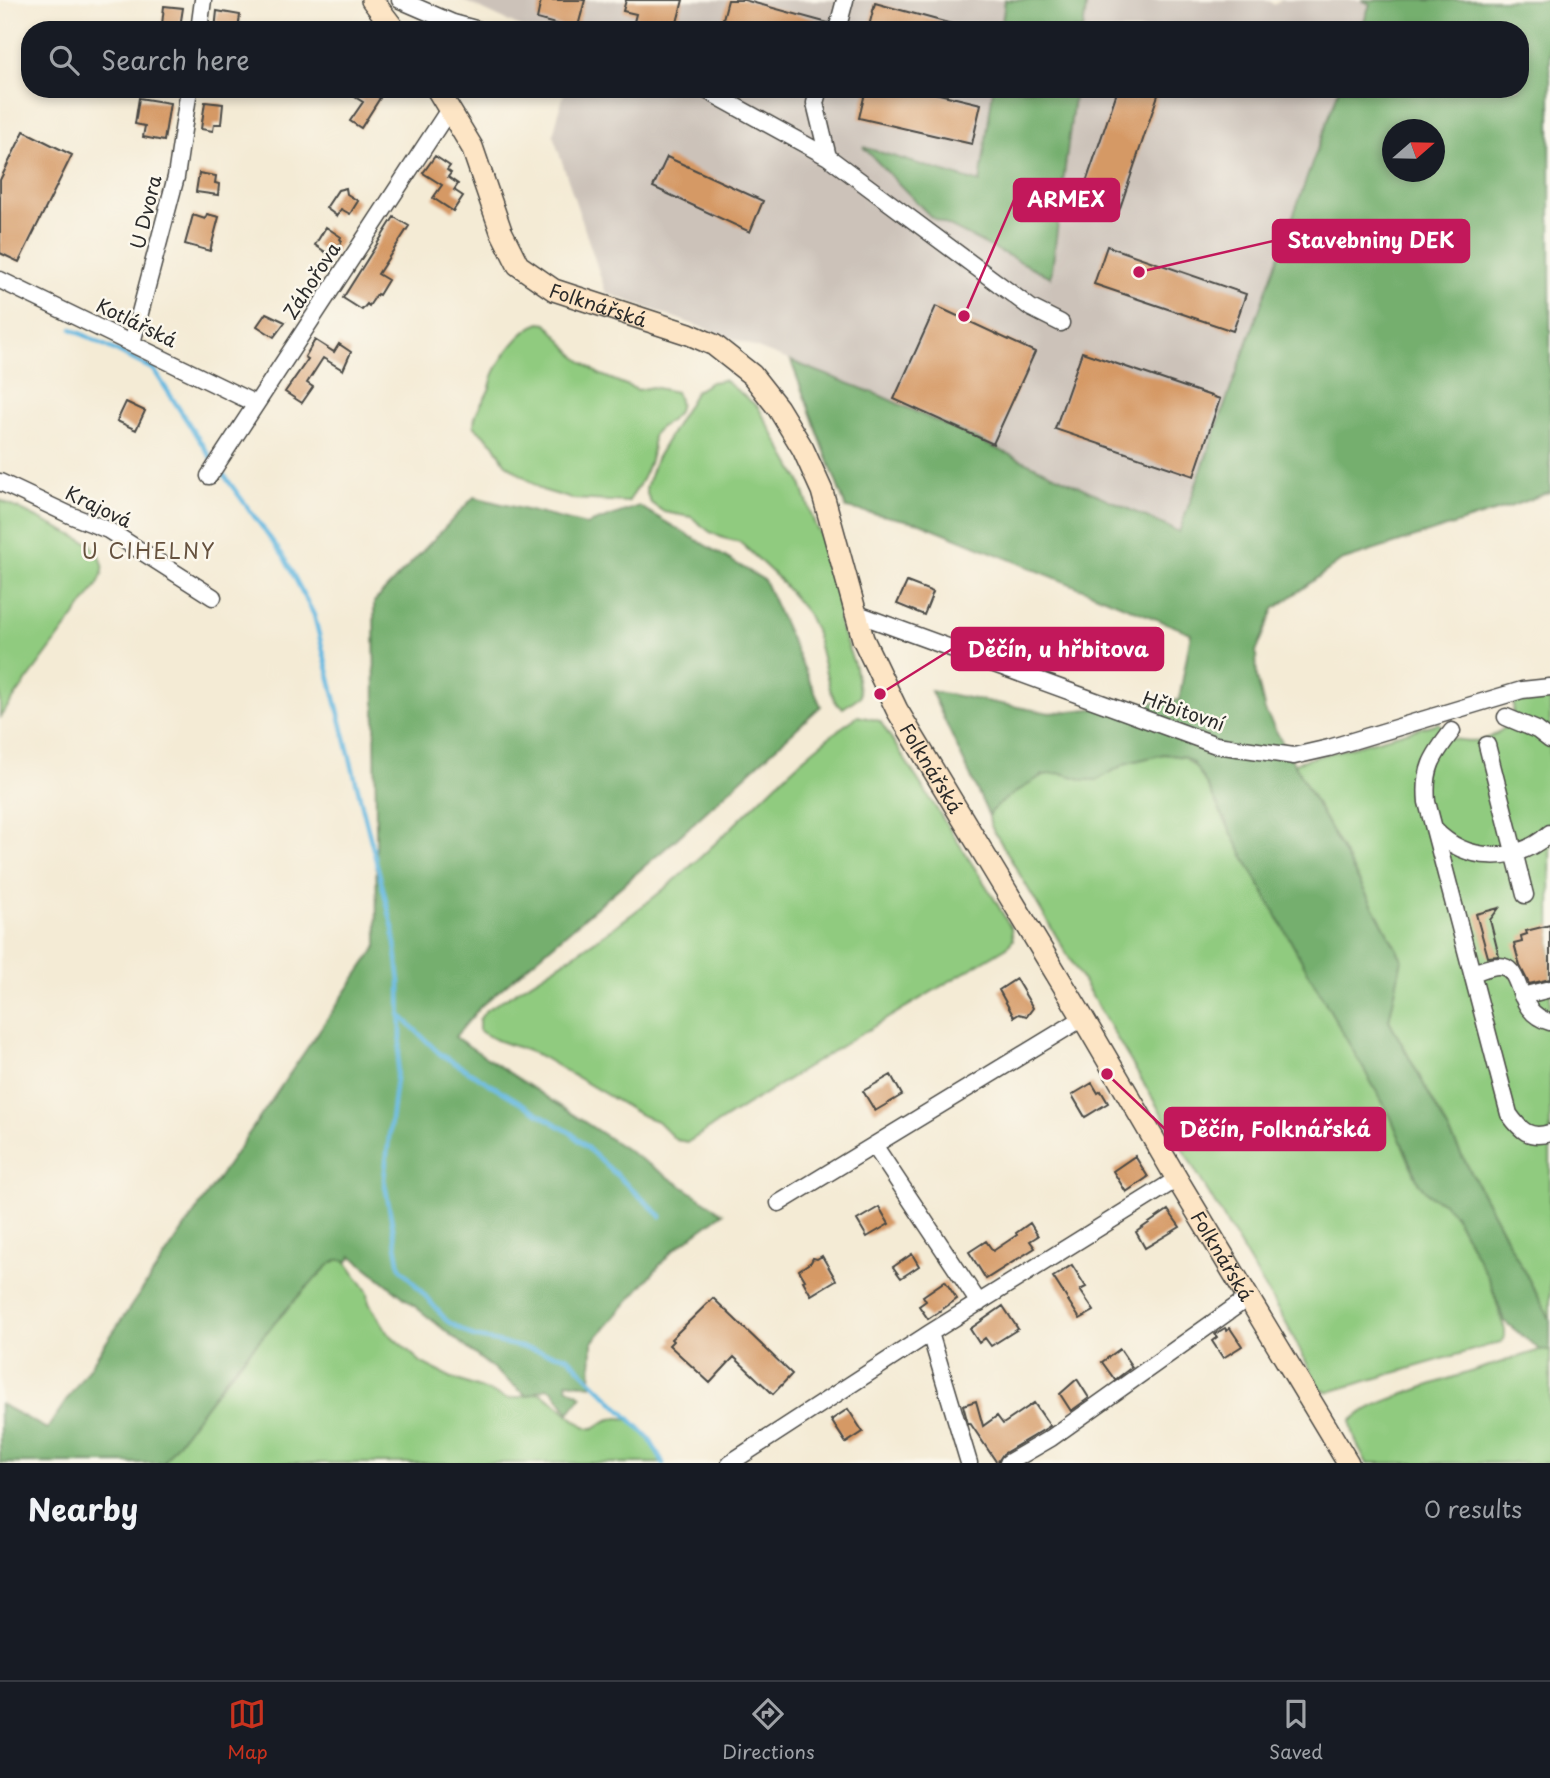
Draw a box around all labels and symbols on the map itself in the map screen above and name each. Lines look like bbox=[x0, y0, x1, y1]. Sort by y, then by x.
north arrow bbox=[1382, 119, 1445, 182]
street label: U Dvora bbox=[122, 172, 168, 252]
callout: ARMEX bbox=[1014, 179, 1119, 221]
text: ARMEX bbox=[1026, 182, 1106, 214]
callout: Stavebniny DEK bbox=[1273, 220, 1469, 262]
text: Stavebniny DEK bbox=[1288, 223, 1454, 255]
street label: Záhořova bbox=[276, 236, 347, 324]
street label: Folknářská bbox=[546, 275, 651, 333]
street label: Kotlářská bbox=[92, 290, 182, 354]
street label: Krajová bbox=[61, 478, 137, 534]
district label: U CIHELNY bbox=[81, 534, 217, 566]
callout: Děčín, u hřbitova bbox=[952, 628, 1163, 670]
text: Děčín, u hřbitova bbox=[967, 632, 1149, 664]
street label: Hřbitovní bbox=[1139, 683, 1229, 737]
street label: Folknářská bbox=[894, 717, 970, 818]
callout: Děčín, Folknářská bbox=[1165, 1108, 1385, 1150]
text: Děčín, Folknářská bbox=[1179, 1112, 1371, 1144]
street label: Folknářská bbox=[1185, 1205, 1261, 1306]

